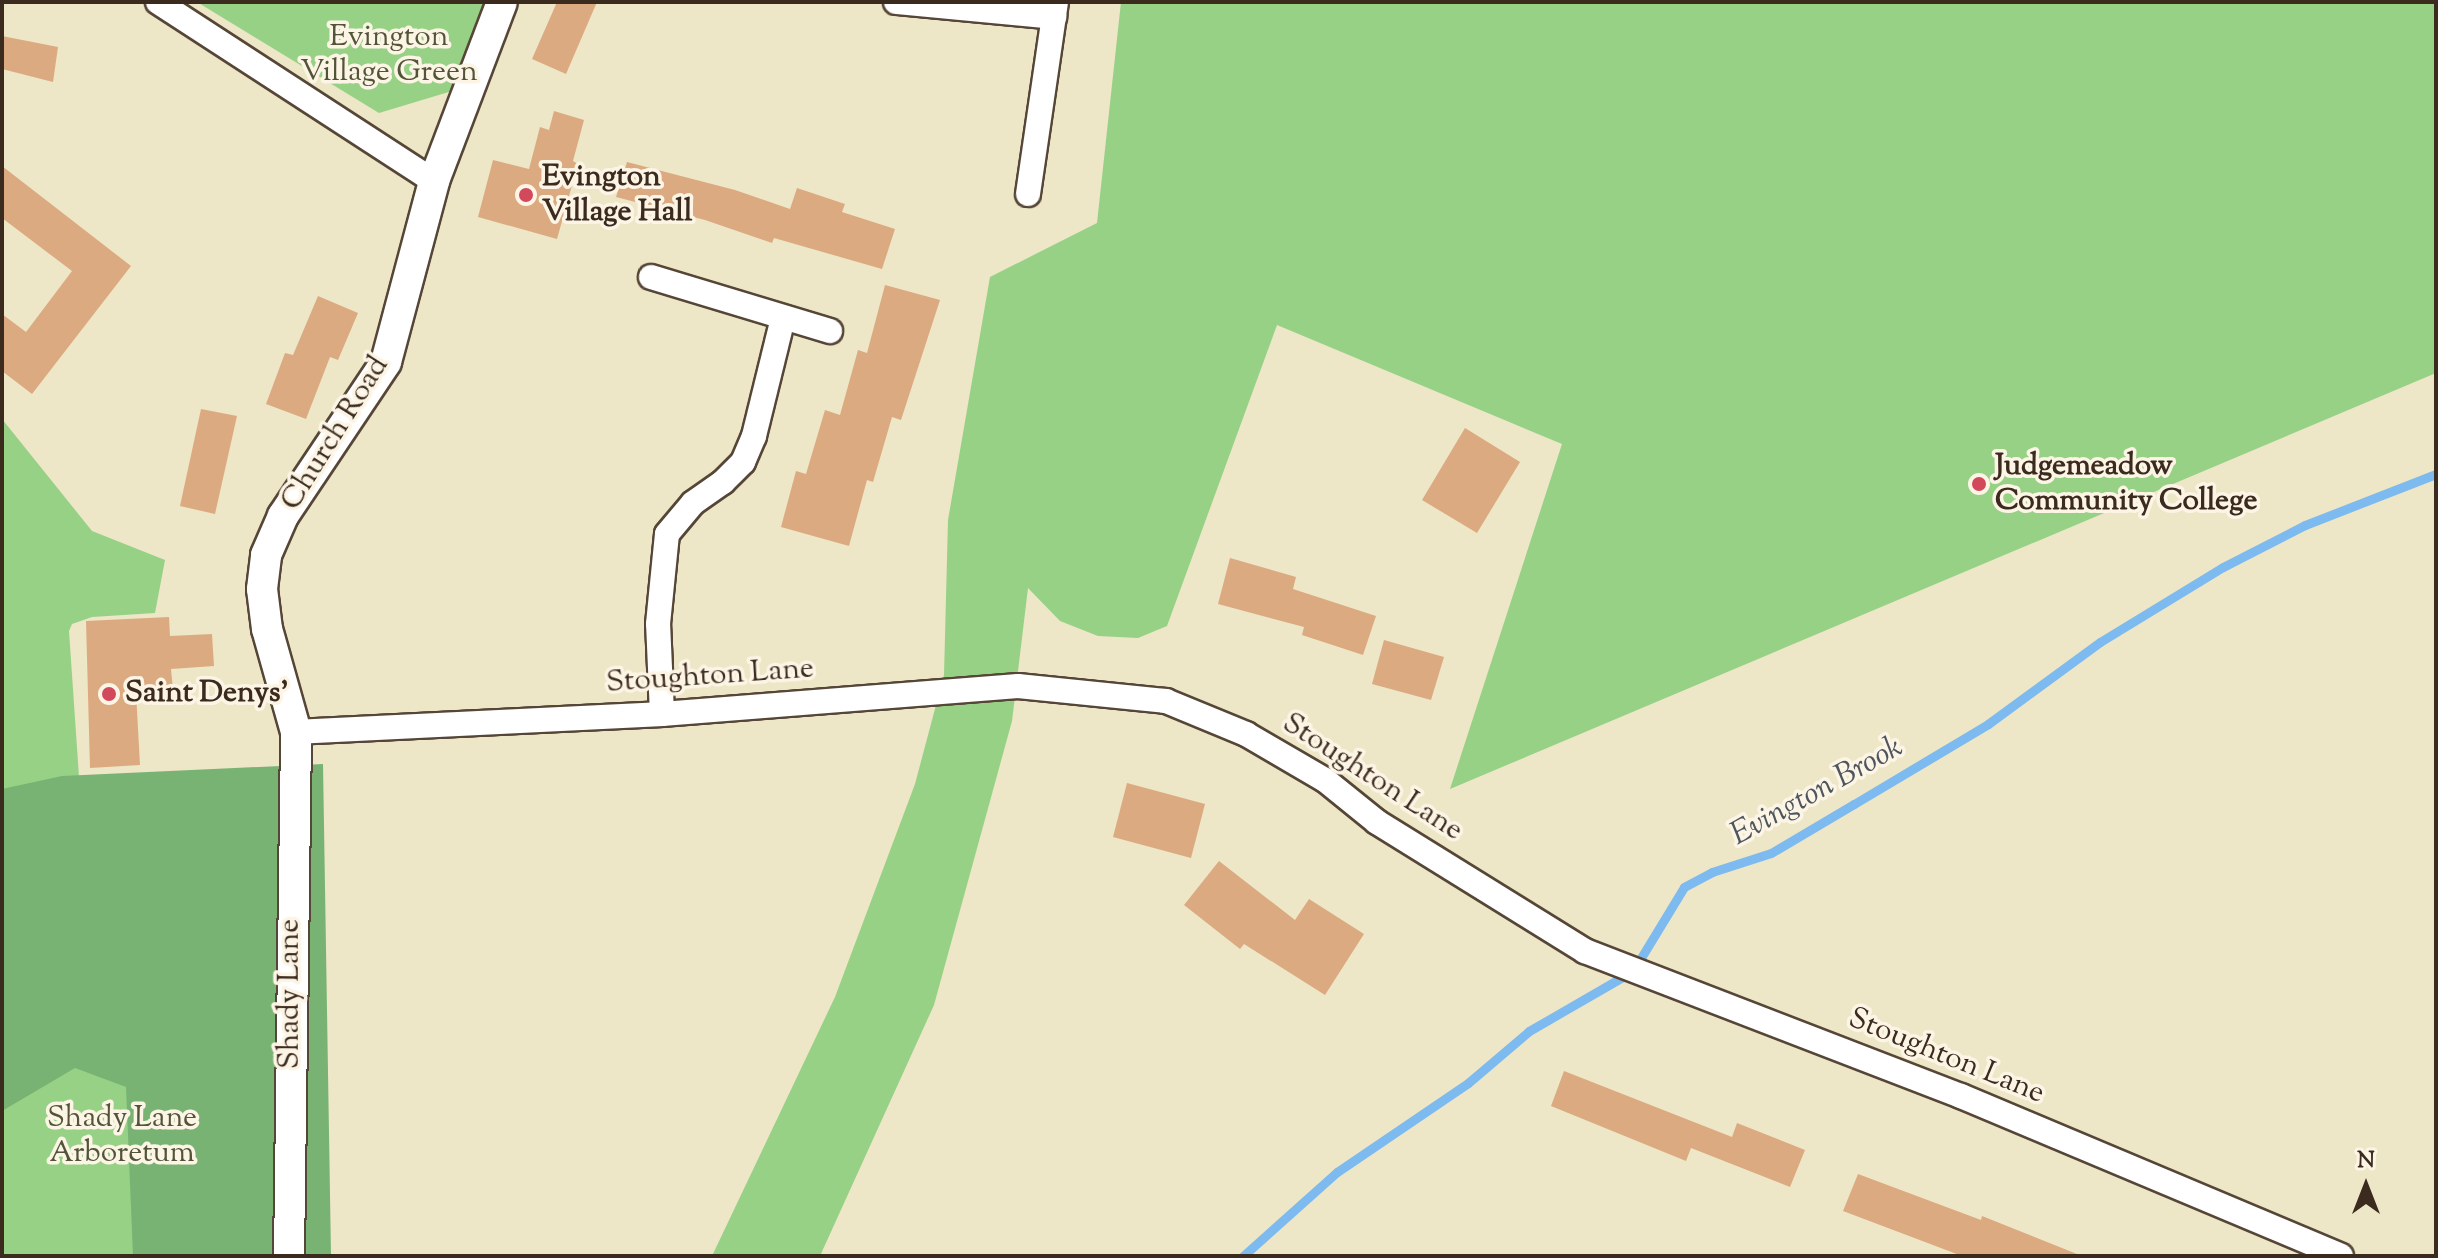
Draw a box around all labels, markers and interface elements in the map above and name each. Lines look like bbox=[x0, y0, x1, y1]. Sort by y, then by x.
park label: Evington Village Green bbox=[300, 20, 478, 90]
place label: Evington Village Hall bbox=[542, 160, 692, 230]
marker: Evington Village Hall bbox=[517, 186, 535, 204]
street label: Church Road bbox=[274, 350, 398, 518]
place label: Judgemeadow Community College bbox=[1995, 449, 2258, 520]
marker: Judgemeadow Community College bbox=[1970, 475, 1988, 493]
street label: Stoughton Lane bbox=[605, 652, 815, 702]
place label: Saint Denys' bbox=[125, 676, 289, 712]
marker: Saint Denys' bbox=[100, 685, 118, 703]
street label: Stoughton Lane bbox=[1275, 706, 1469, 850]
water label: Evington Brook bbox=[1724, 729, 1910, 855]
street label: Shady Lane bbox=[273, 919, 309, 1069]
street label: Stoughton Lane bbox=[1843, 1001, 2049, 1113]
park label: Shady Lane Arboretum bbox=[47, 1101, 197, 1172]
north arrow bbox=[2326, 1146, 2406, 1226]
text: N bbox=[2357, 1146, 2375, 1178]

